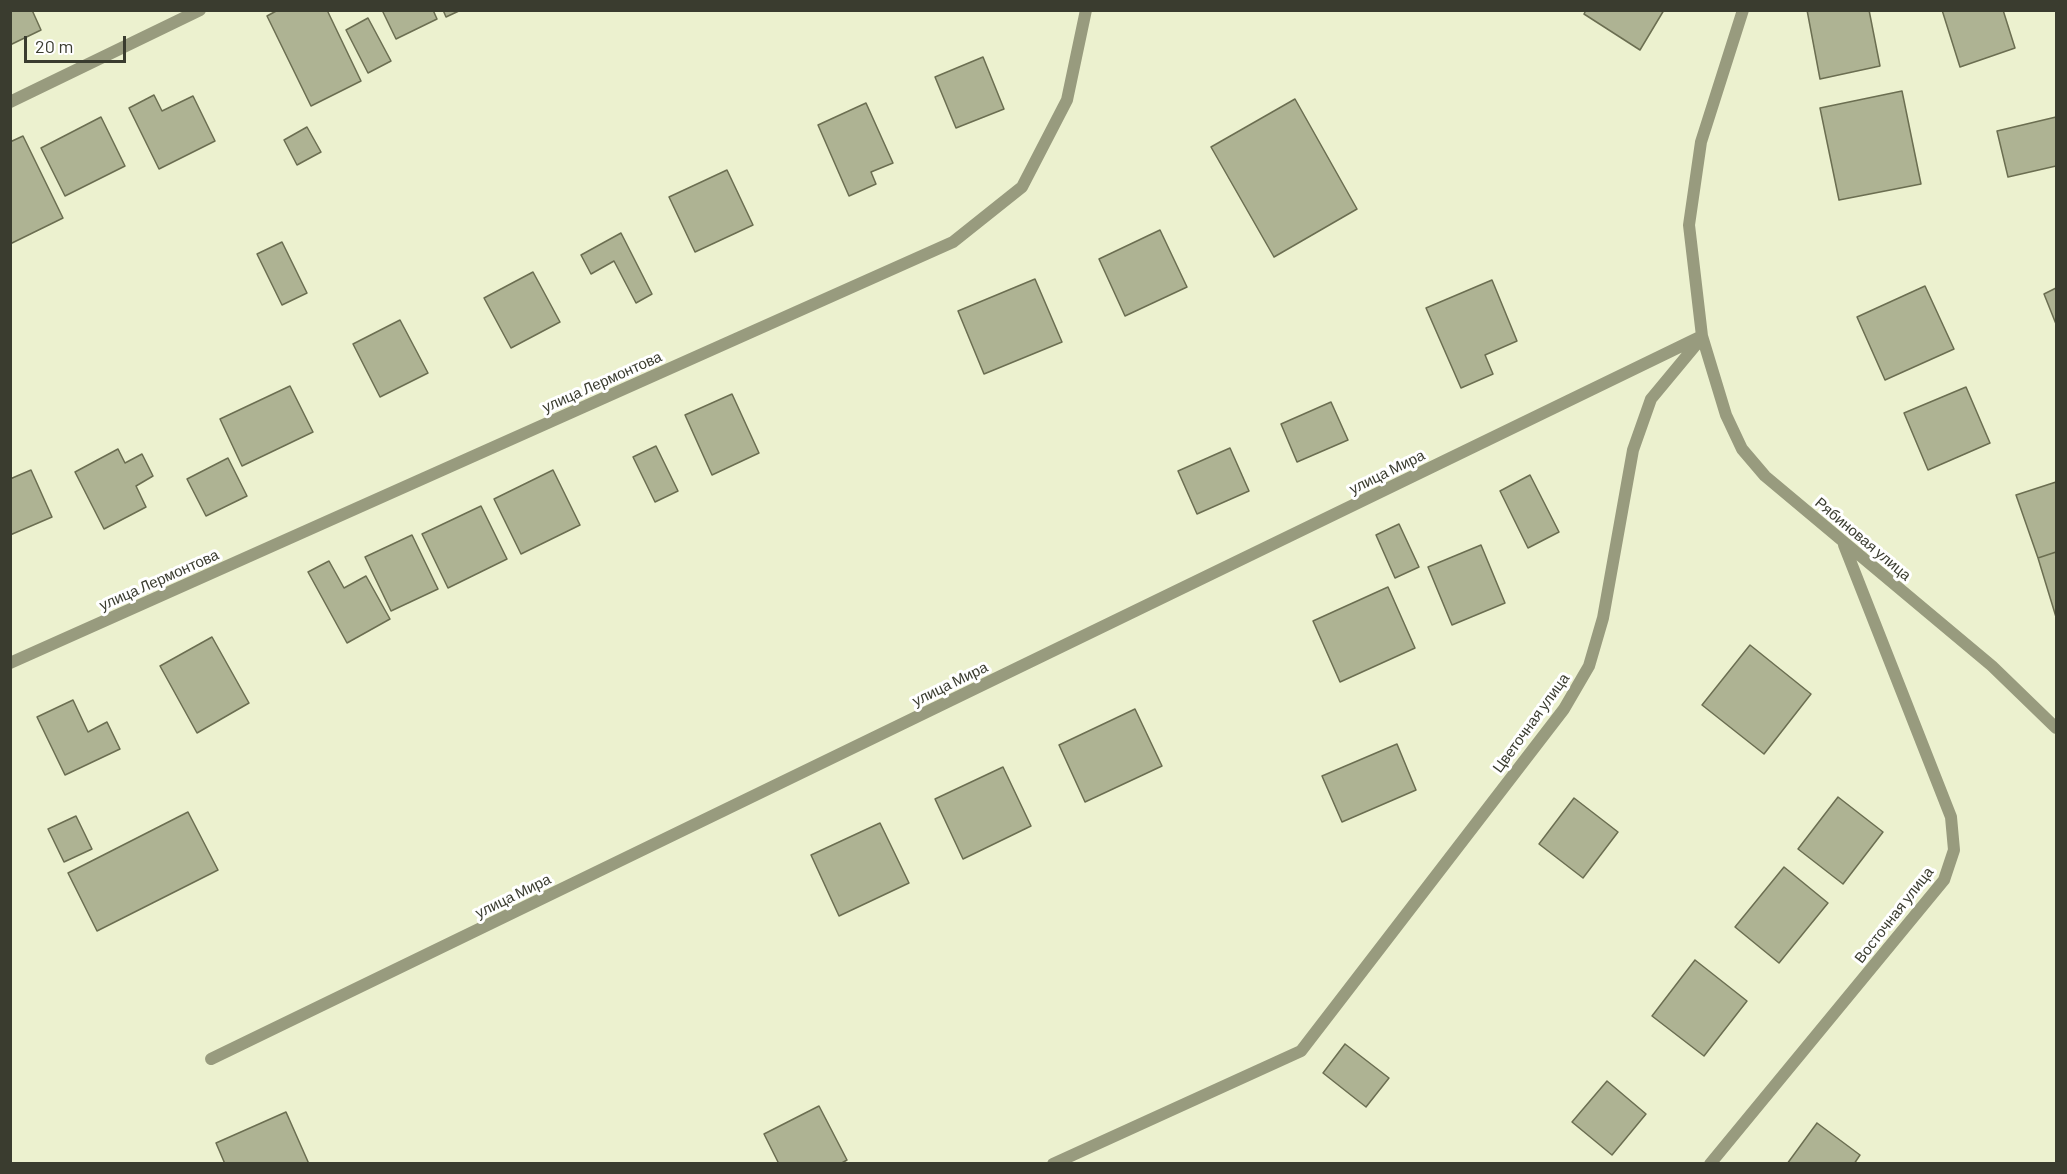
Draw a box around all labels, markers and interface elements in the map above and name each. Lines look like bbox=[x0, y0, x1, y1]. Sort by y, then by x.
scale bar bbox=[27, 24, 129, 62]
text: 20 m bbox=[35, 35, 73, 57]
street label: улица Лермонтова bbox=[539, 348, 665, 416]
street label: улица Мира bbox=[1346, 446, 1428, 498]
street label: Рябиновая улица bbox=[1811, 494, 1915, 584]
street label: улица Лермонтова bbox=[96, 546, 222, 614]
street label: улица Мира bbox=[909, 658, 991, 710]
street label: Цветочная улица bbox=[1489, 670, 1573, 776]
street label: Восточная улица bbox=[1851, 863, 1937, 967]
street label: улица Мира bbox=[472, 870, 554, 922]

